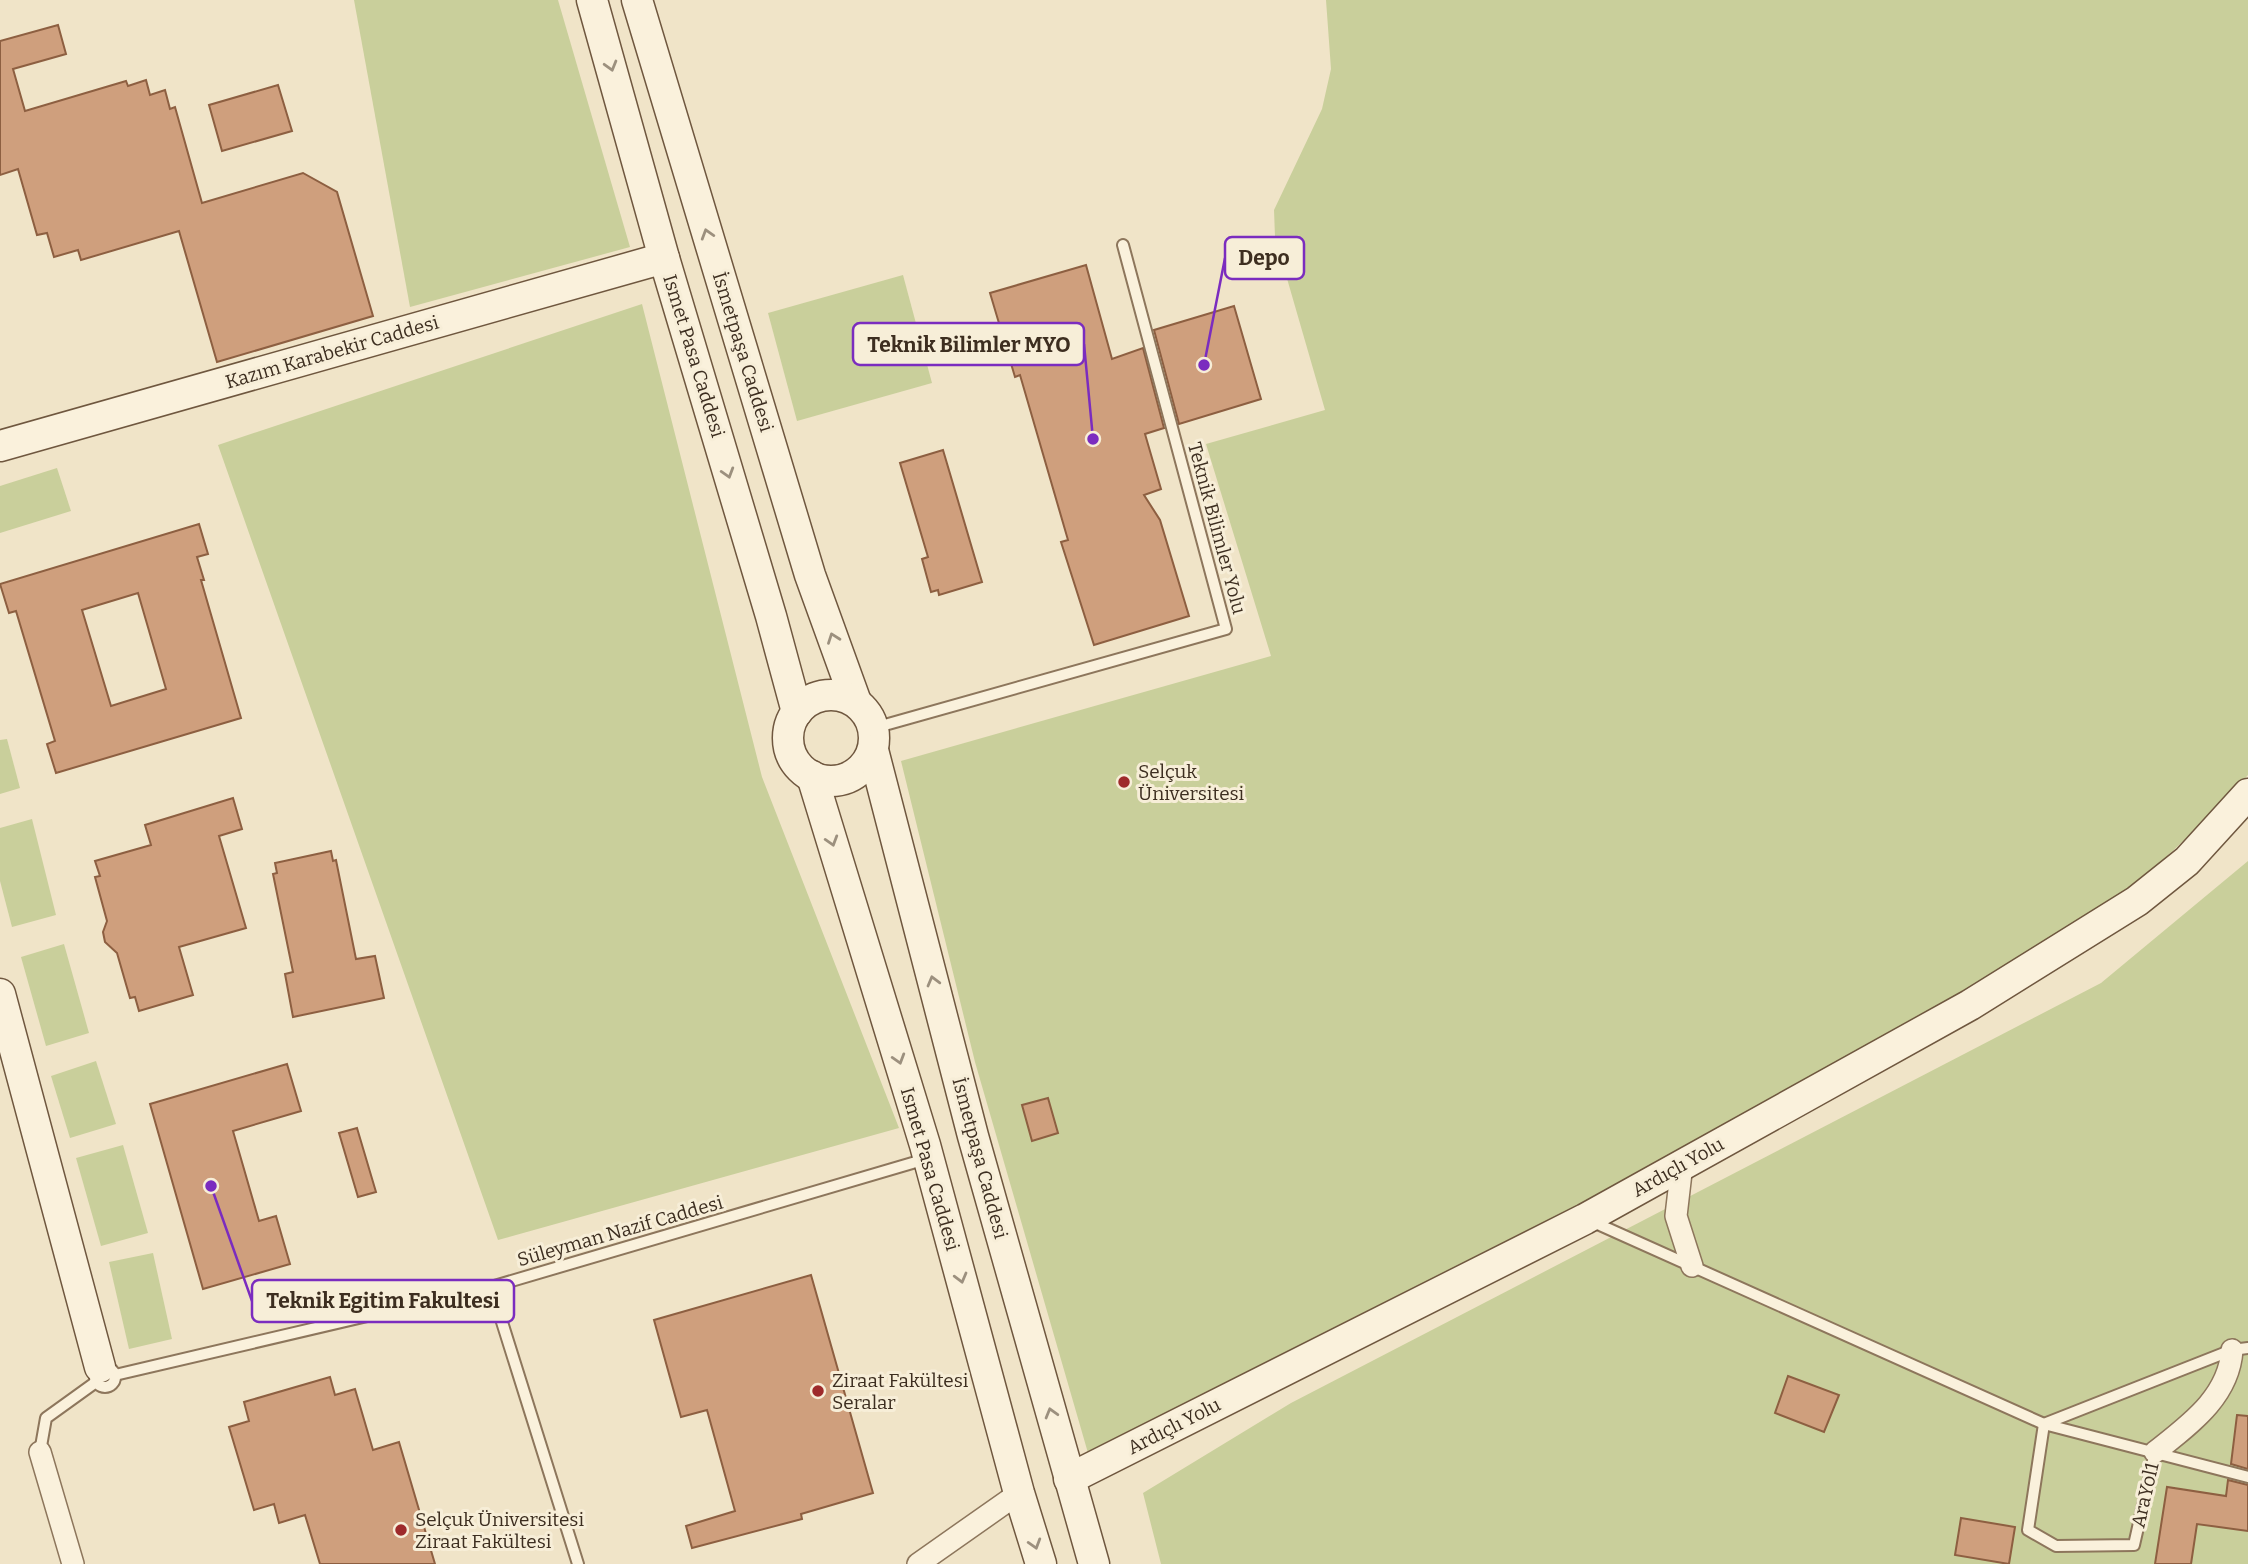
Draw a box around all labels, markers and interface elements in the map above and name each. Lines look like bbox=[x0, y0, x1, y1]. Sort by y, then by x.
one-way arrow bbox=[602, 60, 617, 72]
one-way arrow bbox=[701, 228, 716, 240]
callout: Depo bbox=[1225, 237, 1304, 279]
text: Depo bbox=[1238, 245, 1290, 271]
street label: İsmetpaşa Caddesi bbox=[708, 269, 778, 435]
street label: Ismet Pasa Caddesi bbox=[658, 272, 730, 441]
street label: Kazım Karabekir Caddesi bbox=[223, 310, 442, 393]
callout: Teknik Bilimler MYO bbox=[853, 323, 1084, 365]
text: Teknik Bilimler MYO bbox=[867, 332, 1071, 358]
street label: Teknik Bilimler Yolu bbox=[1183, 440, 1251, 617]
one-way arrow bbox=[720, 466, 735, 478]
one-way arrow bbox=[827, 633, 841, 645]
place label: Selçuk Üniversitesi bbox=[1138, 760, 1245, 805]
marker: Selçuk Üniversitesi bbox=[1116, 774, 1132, 790]
one-way arrow bbox=[824, 835, 839, 847]
one-way arrow bbox=[926, 975, 941, 987]
one-way arrow bbox=[890, 1053, 905, 1065]
street label: İsmetpaşa Caddesi bbox=[947, 1075, 1013, 1241]
street label: Ismet Pasa Caddesi bbox=[896, 1085, 964, 1254]
street label: Ardıçlı Yolu bbox=[1628, 1132, 1728, 1202]
street label: Süleyman Nazif Caddesi bbox=[515, 1191, 726, 1271]
one-way arrow bbox=[953, 1272, 967, 1284]
callout: Teknik Egitim Fakultesi bbox=[252, 1280, 514, 1322]
text: Teknik Egitim Fakultesi bbox=[266, 1288, 500, 1314]
place label: Ziraat Fakültesi Seralar bbox=[832, 1369, 969, 1414]
marker: Ziraat Fakültesi Seralar bbox=[810, 1383, 826, 1399]
street label: Ardıçlı Yolu bbox=[1124, 1393, 1225, 1459]
one-way arrow bbox=[1044, 1408, 1059, 1420]
street label: AraYol1 bbox=[2126, 1460, 2164, 1530]
place label: Selçuk Üniversitesi Ziraat Fakültesi bbox=[415, 1508, 584, 1553]
marker: Selçuk Üniversitesi Ziraat Fakültesi bbox=[393, 1522, 409, 1538]
one-way arrow bbox=[1026, 1538, 1041, 1550]

